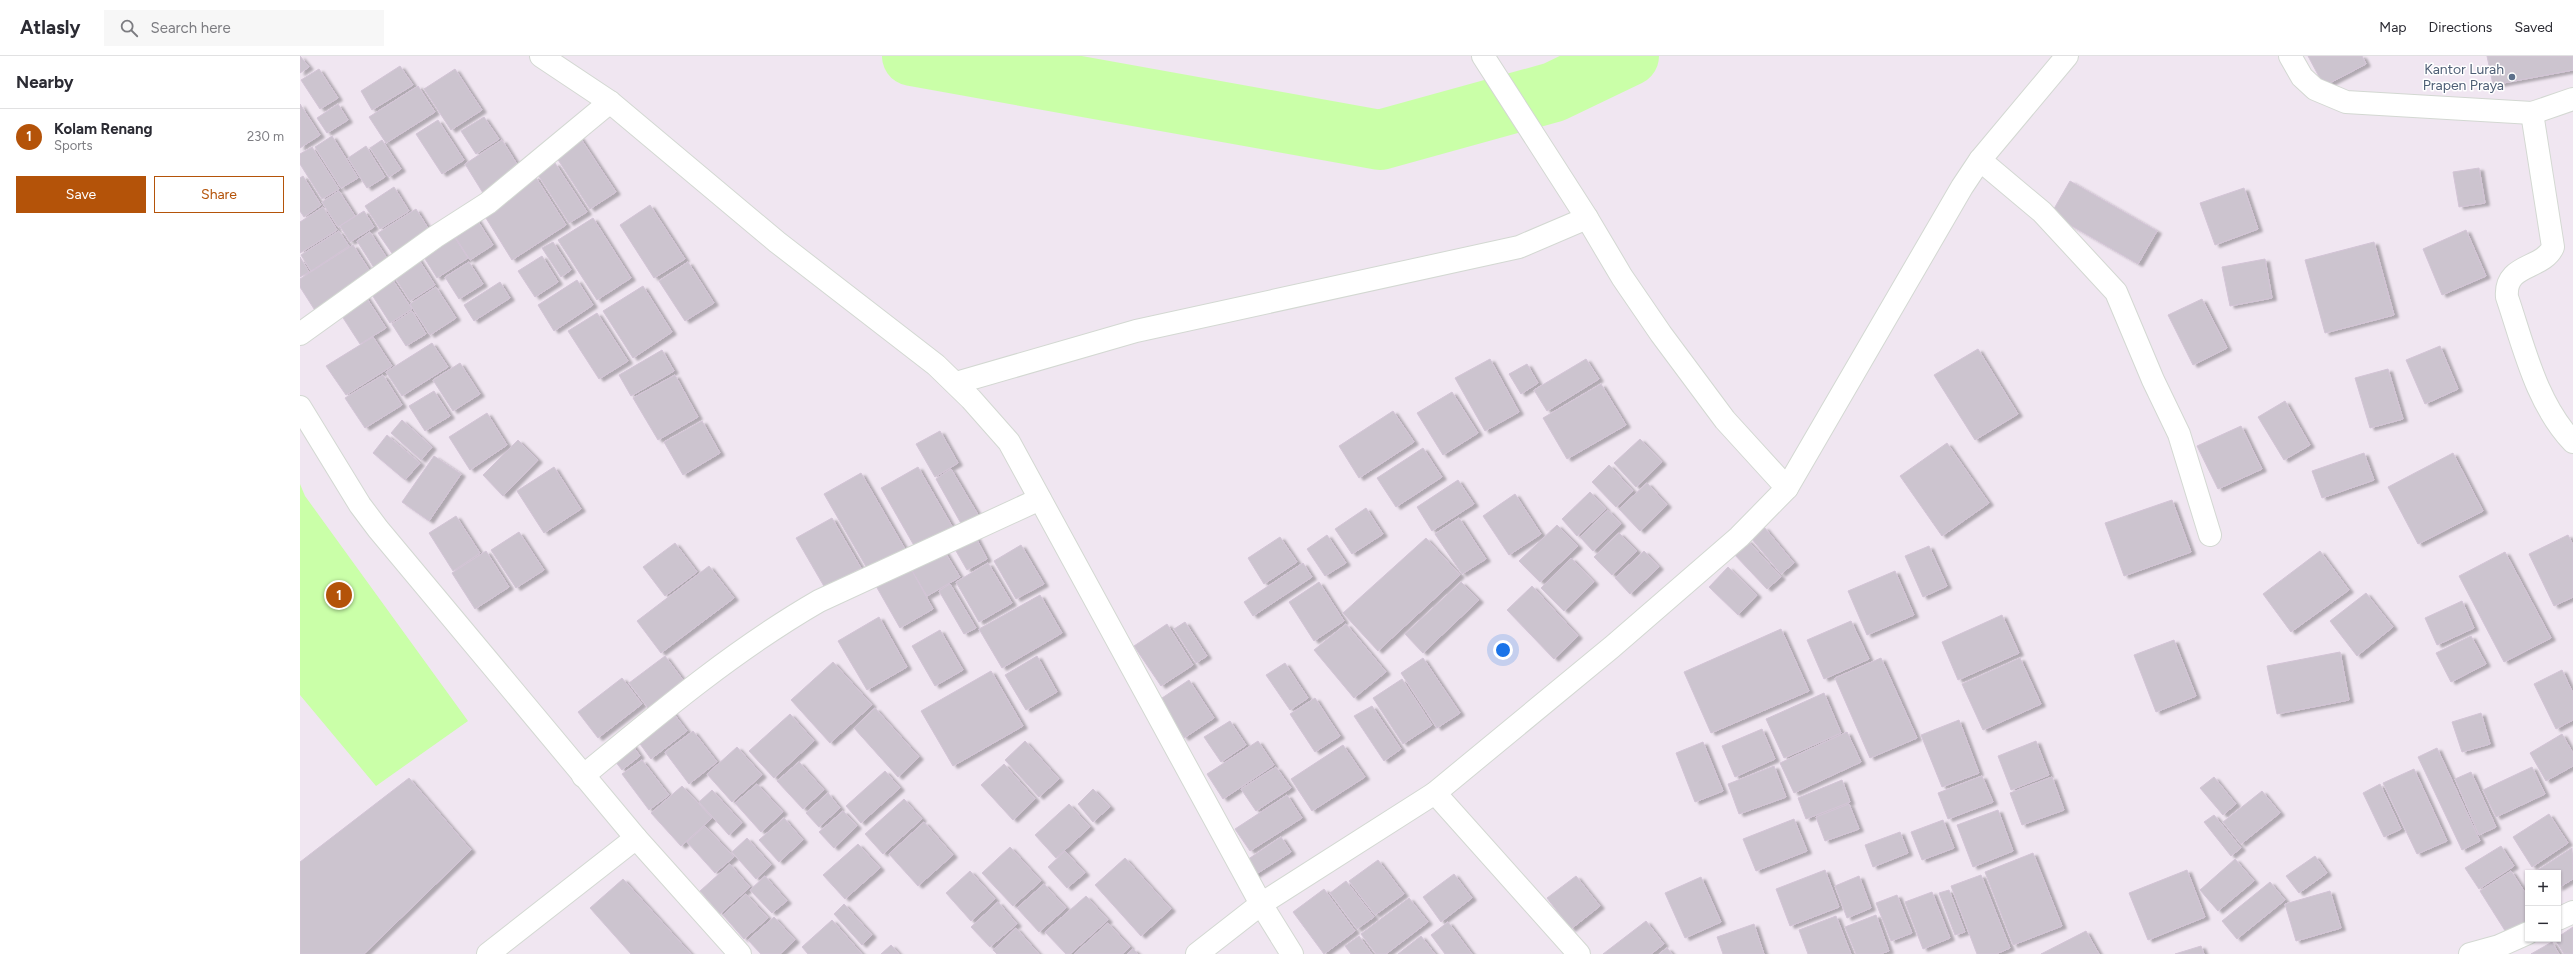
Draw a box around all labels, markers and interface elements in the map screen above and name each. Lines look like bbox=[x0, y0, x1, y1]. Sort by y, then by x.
search box bbox=[104, 10, 384, 46]
text: Atlasly bbox=[20, 16, 80, 39]
icon: search bbox=[118, 17, 140, 39]
text: Search here bbox=[150, 19, 231, 37]
text: Map bbox=[2379, 19, 2407, 36]
text: Directions bbox=[2429, 19, 2492, 36]
text: Saved bbox=[2514, 19, 2553, 36]
place label: Kantor Lurah Prapen Praya bbox=[2423, 61, 2504, 94]
text: Nearby bbox=[16, 72, 74, 92]
marker: Kantor Lurah Prapen Praya bbox=[2507, 72, 2517, 82]
text: Kolam Renang bbox=[54, 120, 153, 138]
text: 1 bbox=[26, 129, 32, 144]
text: 230 m bbox=[247, 129, 284, 144]
text: Sports bbox=[54, 138, 93, 153]
button: Save bbox=[16, 176, 146, 213]
button: Share bbox=[154, 176, 284, 213]
pin: 1 bbox=[326, 580, 352, 610]
your location bbox=[1493, 640, 1513, 660]
map controls bbox=[2525, 870, 2561, 942]
button: + bbox=[2525, 870, 2561, 906]
button: − bbox=[2525, 906, 2561, 942]

